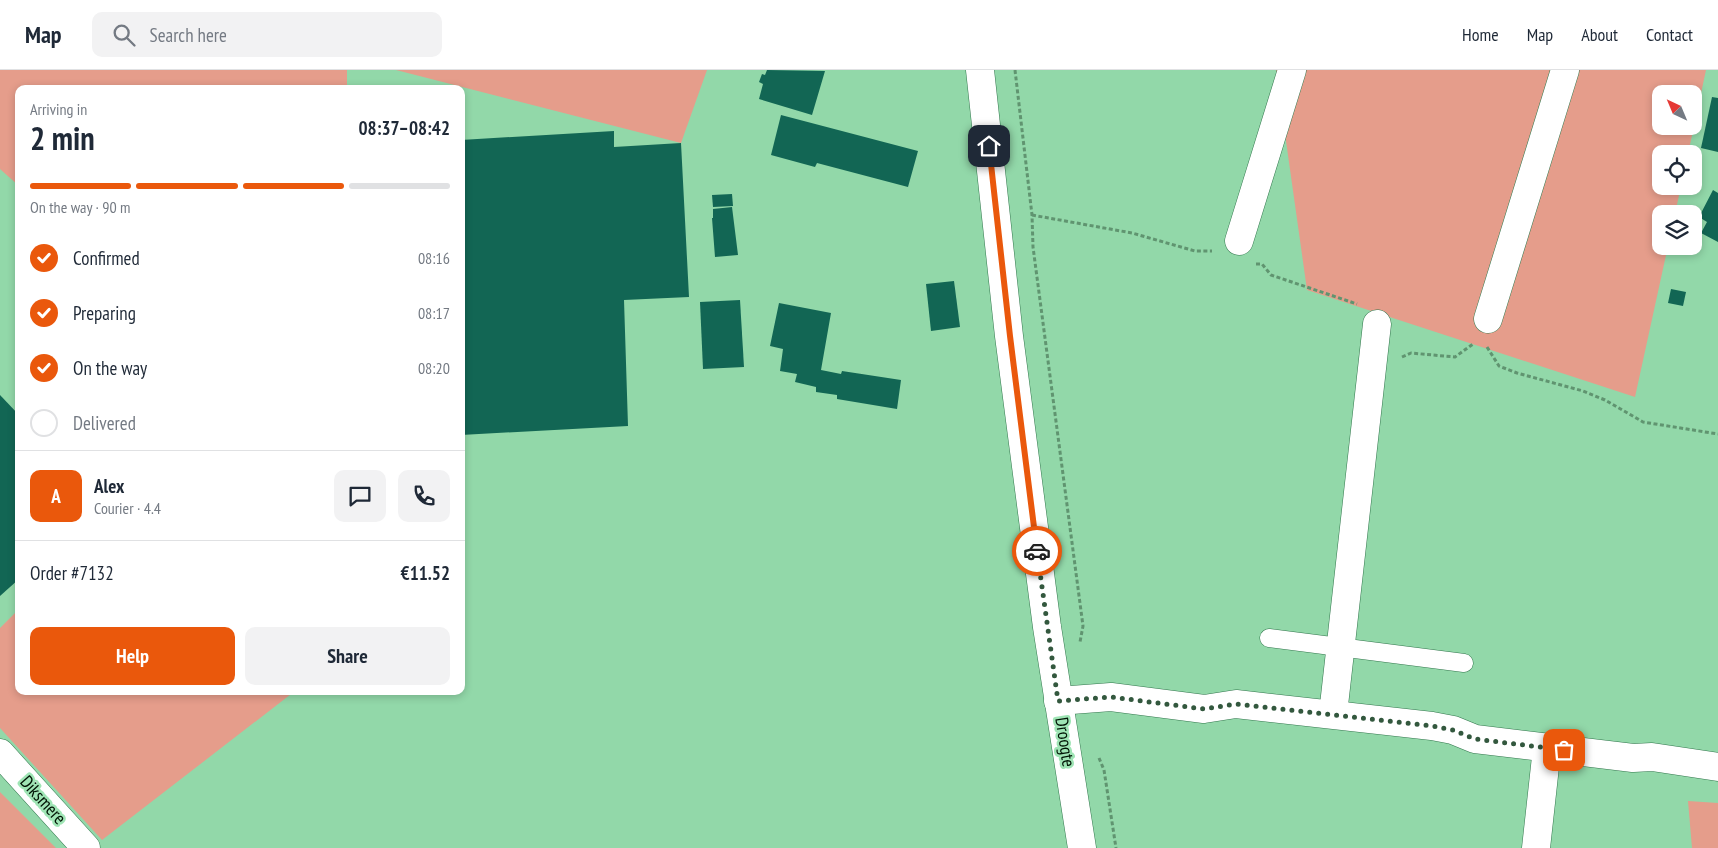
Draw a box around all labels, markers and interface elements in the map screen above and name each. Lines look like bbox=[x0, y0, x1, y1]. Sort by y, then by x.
search box bbox=[92, 12, 442, 57]
text: Map bbox=[25, 19, 62, 50]
icon: search bbox=[110, 21, 138, 49]
text: Search here bbox=[150, 23, 227, 47]
text: Home bbox=[1462, 23, 1499, 46]
text: Map bbox=[1527, 23, 1553, 46]
text: About bbox=[1581, 23, 1618, 46]
text: Contact bbox=[1646, 23, 1693, 46]
north arrow bbox=[1652, 85, 1702, 135]
map controls bbox=[1652, 85, 1702, 255]
text: Arriving in bbox=[30, 99, 87, 119]
text: 08:37–08:42 bbox=[358, 116, 450, 140]
text: 2 min bbox=[30, 117, 95, 159]
pin bbox=[968, 125, 1010, 167]
icon: home bbox=[975, 132, 1003, 160]
button: locate bbox=[1652, 145, 1702, 195]
text: On the way · 90 m bbox=[30, 197, 130, 217]
button: layers bbox=[1652, 205, 1702, 255]
icon: check bbox=[30, 244, 58, 272]
text: Confirmed bbox=[73, 246, 140, 270]
text: 08:16 bbox=[418, 248, 450, 268]
icon: check bbox=[30, 299, 58, 327]
text: Preparing bbox=[73, 301, 136, 325]
text: 08:17 bbox=[418, 303, 450, 323]
icon: check bbox=[30, 354, 58, 382]
text: On the way bbox=[73, 356, 147, 380]
text: 08:20 bbox=[418, 358, 450, 378]
text: Delivered bbox=[73, 411, 136, 435]
button: chat bbox=[334, 470, 386, 522]
button: phone bbox=[398, 470, 450, 522]
text: Alex bbox=[94, 474, 124, 498]
text: A bbox=[51, 484, 61, 508]
text: Courier · 4.4 bbox=[94, 498, 161, 518]
courier bbox=[1012, 526, 1062, 576]
icon: car bbox=[1023, 537, 1051, 565]
text: Order #7132 bbox=[30, 561, 114, 585]
text: €11.52 bbox=[401, 561, 450, 585]
button: Help bbox=[30, 627, 235, 685]
button: Share bbox=[245, 627, 450, 685]
street label: Droogte bbox=[1050, 715, 1081, 768]
pin bbox=[1543, 729, 1585, 771]
icon: bag bbox=[1550, 736, 1578, 764]
street label: Diksmere bbox=[15, 770, 71, 829]

